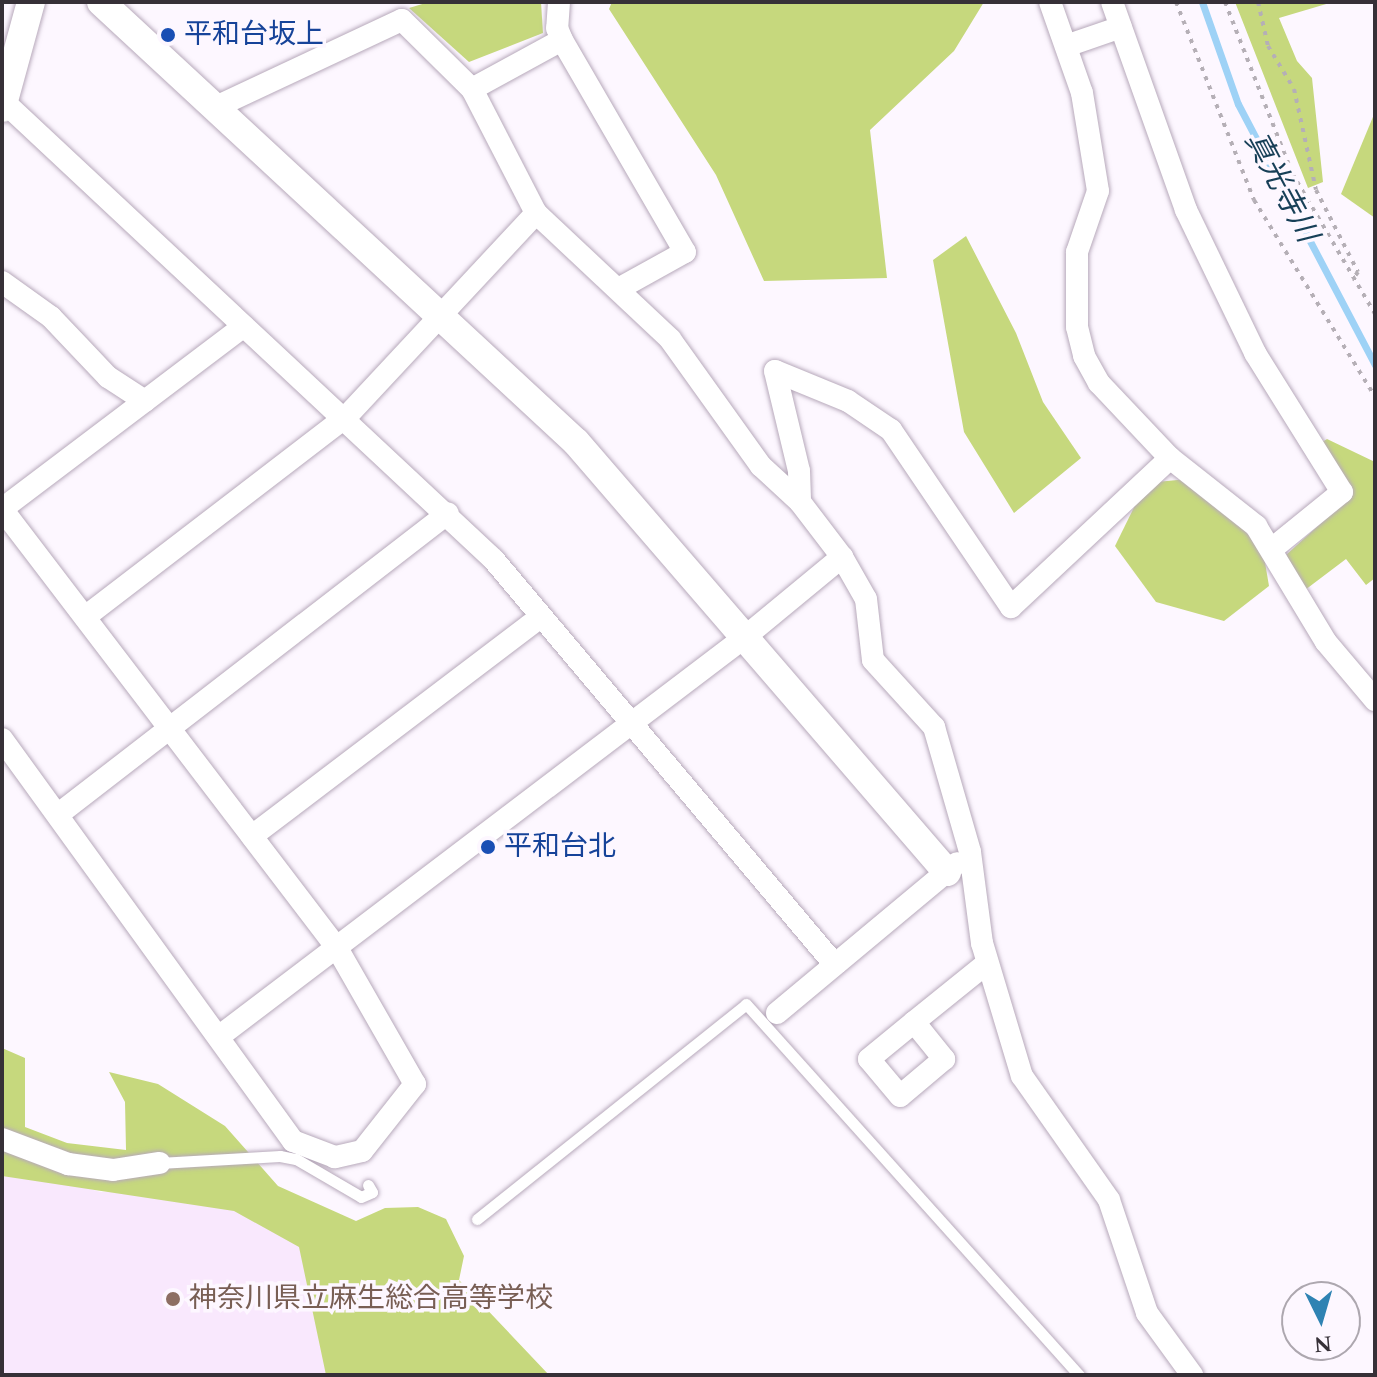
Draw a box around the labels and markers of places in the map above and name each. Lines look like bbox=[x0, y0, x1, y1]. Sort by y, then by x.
place label: 平和台坂上 bbox=[184, 18, 324, 52]
marker: 平和台坂上 bbox=[159, 26, 177, 44]
place label: 平和台北 bbox=[504, 830, 616, 864]
marker: 平和台北 bbox=[479, 838, 497, 856]
place label: 神奈川県立麻生総合高等学校 bbox=[189, 1282, 553, 1316]
marker: 神奈川県立麻生総合高等学校 bbox=[164, 1290, 182, 1308]

